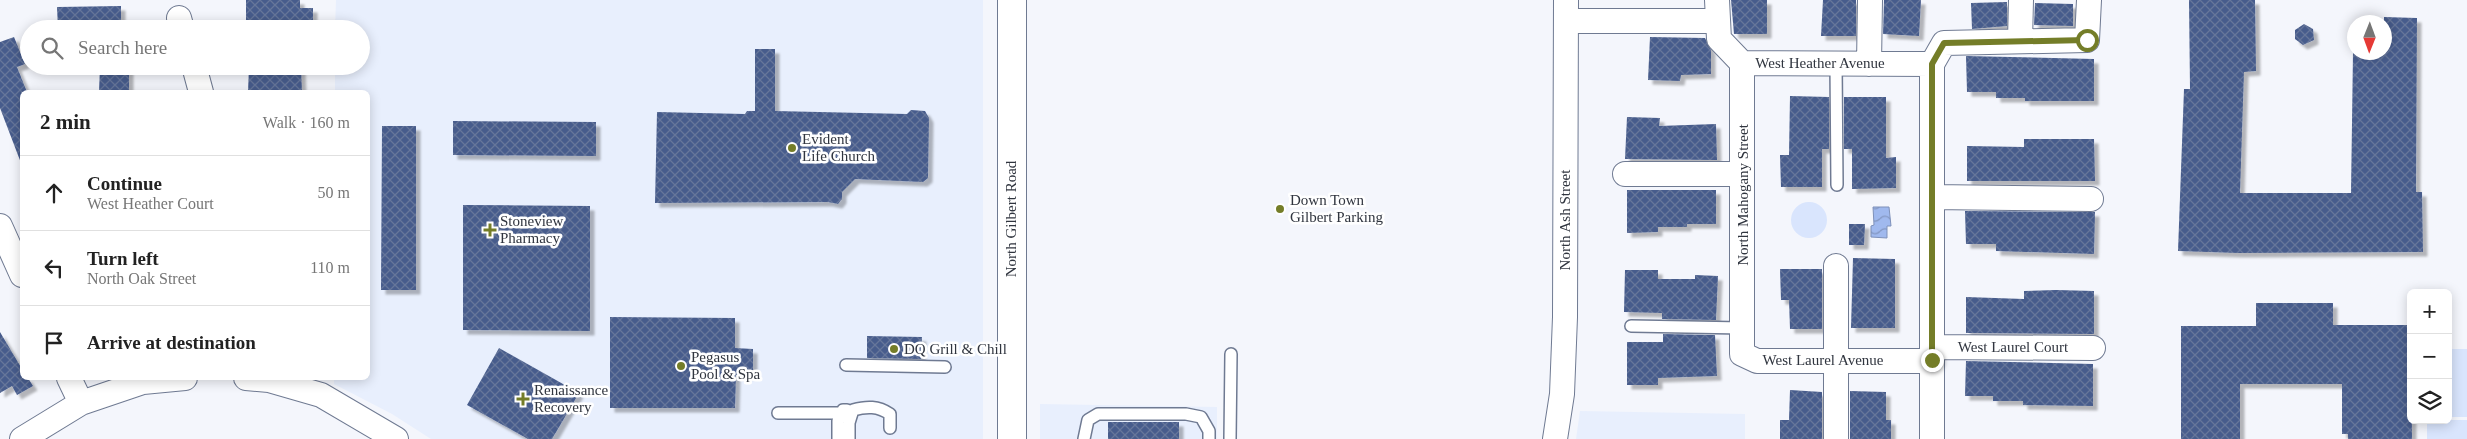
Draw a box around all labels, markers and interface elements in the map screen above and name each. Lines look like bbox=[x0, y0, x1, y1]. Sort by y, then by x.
north arrow bbox=[2347, 15, 2392, 60]
search box bbox=[20, 20, 370, 75]
route start bbox=[2076, 29, 2099, 52]
icon: search bbox=[38, 34, 66, 62]
text: Search here bbox=[78, 37, 167, 58]
street label: West Heather Avenue bbox=[1755, 55, 1885, 71]
text: 2 min bbox=[40, 110, 91, 134]
text: Walk · 160 m bbox=[263, 114, 350, 131]
street label: North Mahogany Street bbox=[1735, 123, 1751, 266]
place label: Evident Life Church bbox=[802, 131, 875, 164]
marker: Evident Life Church bbox=[786, 142, 798, 154]
street label: North Gilbert Road bbox=[1003, 160, 1019, 277]
street label: North Ash Street bbox=[1557, 169, 1573, 270]
text: Continue bbox=[87, 173, 162, 194]
icon: ahead bbox=[40, 179, 68, 207]
text: 50 m bbox=[318, 184, 350, 201]
place label: Down Town Gilbert Parking bbox=[1290, 192, 1383, 225]
text: West Heather Court bbox=[87, 195, 214, 212]
marker: Down Town Gilbert Parking bbox=[1274, 203, 1286, 215]
place label: Stoneview Pharmacy bbox=[500, 213, 563, 246]
marker: Stoneview Pharmacy bbox=[484, 224, 496, 236]
text: Turn left bbox=[87, 248, 159, 269]
icon: left bbox=[40, 254, 68, 282]
text: 110 m bbox=[310, 259, 350, 276]
text: North Oak Street bbox=[87, 270, 196, 287]
map controls bbox=[2407, 289, 2452, 424]
button: + bbox=[2407, 289, 2452, 334]
icon: arrive bbox=[40, 329, 68, 357]
text: Arrive at destination bbox=[87, 332, 256, 353]
button: − bbox=[2407, 334, 2452, 379]
street label: West Laurel Court bbox=[1958, 339, 2069, 355]
place label: DQ Grill & Chill bbox=[904, 341, 1007, 357]
marker: DQ Grill & Chill bbox=[888, 343, 900, 355]
place label: Pegasus Pool & Spa bbox=[691, 349, 761, 382]
route end bbox=[1921, 349, 1944, 372]
street label: West Laurel Avenue bbox=[1763, 352, 1884, 368]
marker: Pegasus Pool & Spa bbox=[675, 360, 687, 372]
button: layers bbox=[2407, 379, 2452, 424]
place label: Renaissance Recovery bbox=[534, 382, 608, 415]
marker: Renaissance Recovery bbox=[516, 392, 530, 406]

